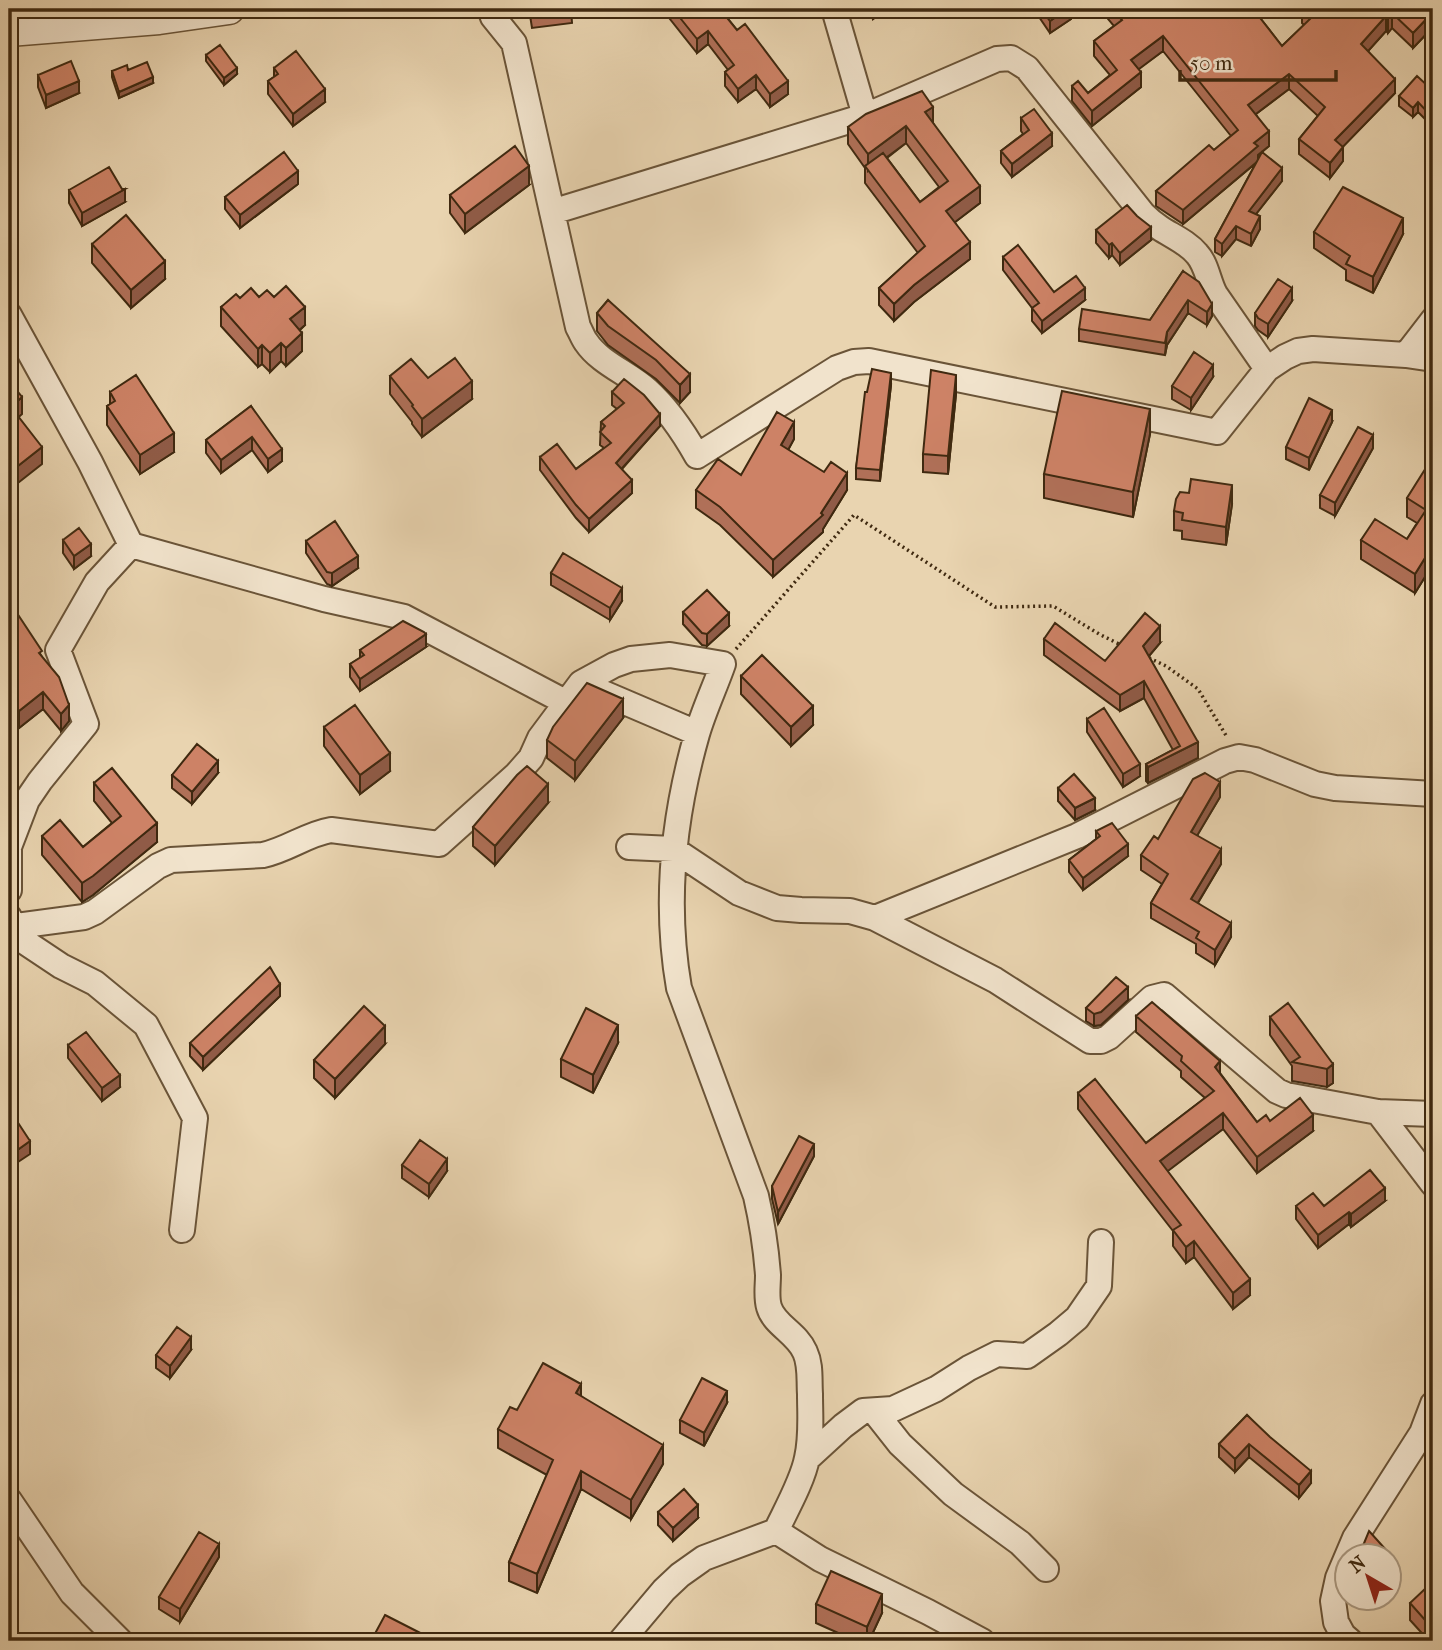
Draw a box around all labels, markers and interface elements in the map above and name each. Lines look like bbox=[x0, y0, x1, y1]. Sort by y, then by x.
scale bar bbox=[1180, 38, 1335, 82]
text: 50 m bbox=[1190, 51, 1233, 75]
north arrow bbox=[1334, 1542, 1404, 1612]
text: N bbox=[1345, 1551, 1371, 1578]

